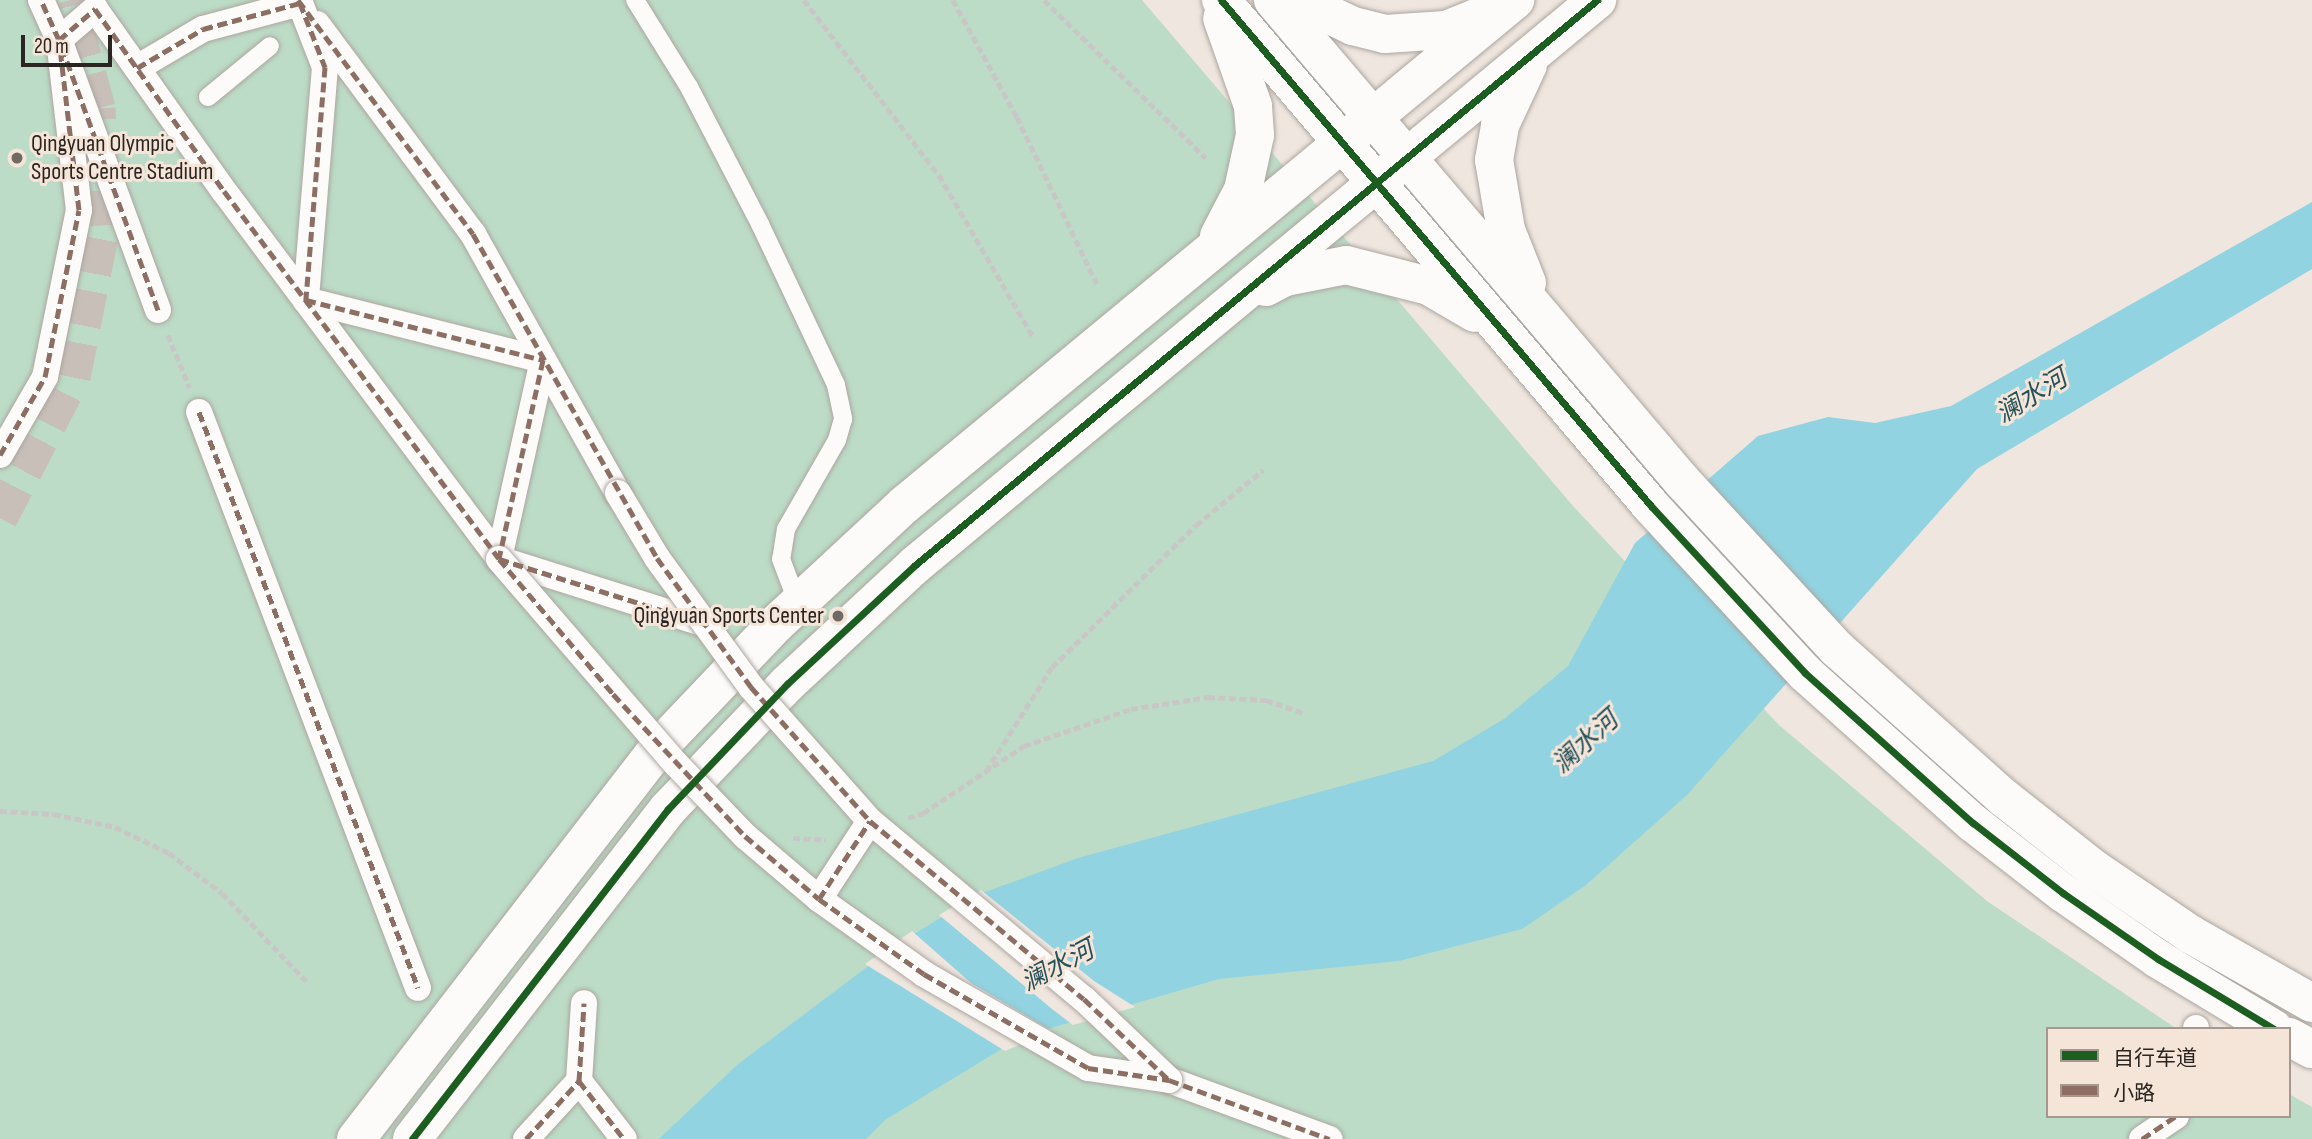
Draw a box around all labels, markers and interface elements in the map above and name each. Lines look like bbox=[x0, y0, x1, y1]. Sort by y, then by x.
scale bar bbox=[24, 21, 116, 65]
text: 20 m bbox=[34, 34, 69, 59]
place label: Qingyuan Olympic Sports Centre Stadium bbox=[31, 130, 213, 186]
marker: Qingyuan Olympic Sports Centre Stadium bbox=[9, 150, 25, 166]
water label: 澜水河 bbox=[1991, 364, 2073, 430]
place label: Qingyuan Sports Center bbox=[634, 602, 824, 630]
marker: Qingyuan Sports Center bbox=[830, 608, 846, 624]
water label: 澜水河 bbox=[1547, 705, 1625, 781]
water label: 澜水河 bbox=[1016, 935, 1100, 999]
legend bbox=[2046, 1027, 2291, 1118]
text: 自行车道 bbox=[2113, 1046, 2197, 1071]
text: 小路 bbox=[2113, 1081, 2155, 1106]

